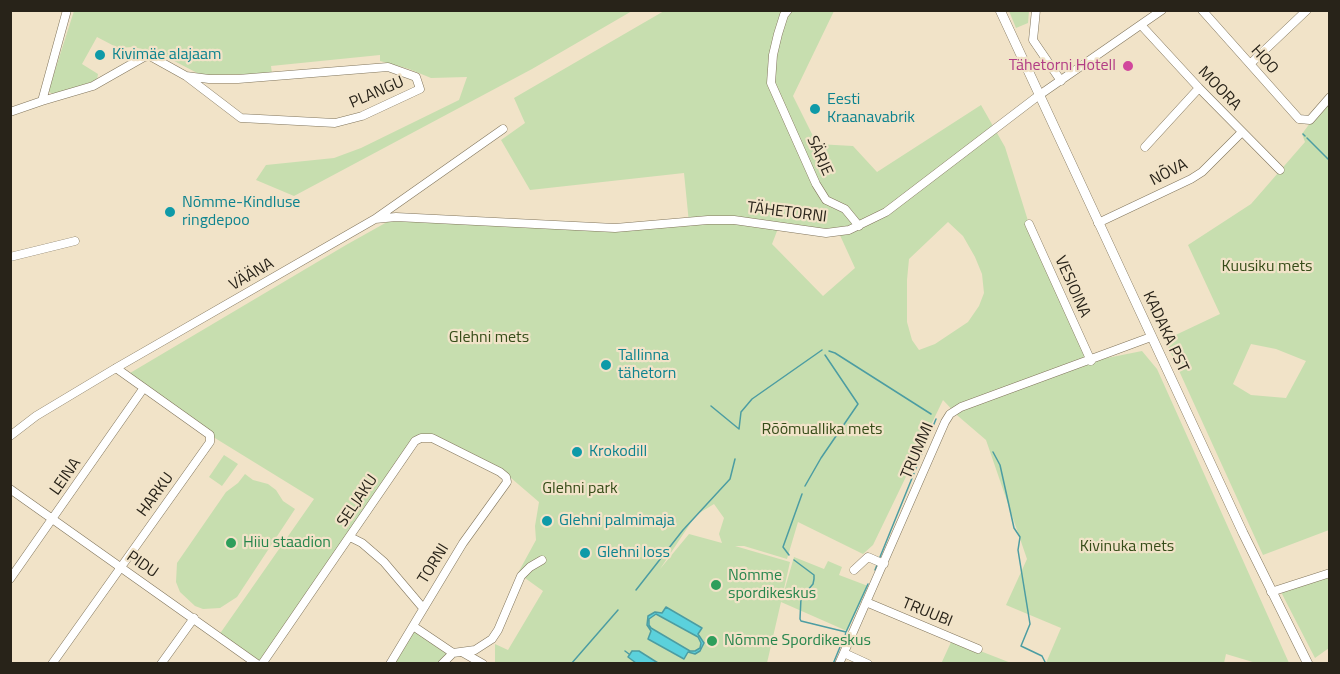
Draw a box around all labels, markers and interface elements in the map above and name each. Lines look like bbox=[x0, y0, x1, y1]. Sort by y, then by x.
street label: HOO bbox=[1246, 42, 1282, 78]
place label: Kivimäe alajaam bbox=[112, 45, 221, 65]
marker: Kivimäe alajaam bbox=[93, 48, 107, 62]
place label: Tähetorni Hotell bbox=[1009, 56, 1116, 76]
marker: Tähetorni Hotell bbox=[1121, 59, 1135, 73]
street label: MOORA bbox=[1193, 63, 1245, 115]
street label: PLANGU bbox=[347, 73, 407, 113]
place label: Eesti Kraanavabrik bbox=[827, 90, 915, 128]
marker: Eesti Kraanavabrik bbox=[808, 102, 822, 116]
street label: SÄRJE bbox=[802, 133, 836, 179]
street label: NÕVA bbox=[1147, 155, 1191, 191]
place label: Nõmme-Kindluse ringdepoo bbox=[182, 193, 300, 231]
street label: TÄHETORNI bbox=[746, 199, 828, 227]
marker: Nõmme-Kindluse ringdepoo bbox=[163, 205, 177, 219]
street label: VESIOINA bbox=[1050, 253, 1094, 321]
street label: VÄÄNA bbox=[226, 255, 278, 295]
park label: Kuusiku mets bbox=[1222, 257, 1312, 277]
street label: KADAKA PST bbox=[1138, 289, 1192, 375]
park label: Glehni mets bbox=[449, 328, 529, 348]
place label: Tallinna tähetorn bbox=[618, 346, 676, 384]
marker: Tallinna tähetorn bbox=[599, 358, 613, 372]
park label: Rõõmuallika mets bbox=[761, 420, 883, 440]
street label: TRUMMI bbox=[898, 420, 938, 482]
place label: Krokodill bbox=[589, 442, 647, 462]
marker: Krokodill bbox=[570, 445, 584, 459]
street label: LEINA bbox=[46, 455, 86, 499]
street label: HARKU bbox=[134, 469, 178, 521]
street label: SELJAKU bbox=[334, 471, 382, 531]
park label: Glehni park bbox=[542, 479, 618, 499]
place label: Glehni palmimaja bbox=[559, 511, 675, 531]
marker: Glehni palmimaja bbox=[540, 514, 554, 528]
place label: Hiiu staadion bbox=[243, 533, 331, 553]
marker: Hiiu staadion bbox=[224, 536, 238, 550]
park label: Kivinuka mets bbox=[1080, 537, 1174, 557]
street label: TORNI bbox=[414, 541, 454, 587]
place label: Glehni loss bbox=[597, 543, 670, 563]
marker: Glehni loss bbox=[578, 546, 592, 560]
street label: PIDU bbox=[123, 547, 161, 583]
place label: Nõmme spordikeskus bbox=[728, 566, 816, 604]
marker: Nõmme spordikeskus bbox=[709, 578, 723, 592]
street label: TRUUBI bbox=[899, 594, 955, 632]
place label: Nõmme Spordikeskus bbox=[724, 631, 871, 651]
marker: Nõmme Spordikeskus bbox=[705, 634, 719, 648]

